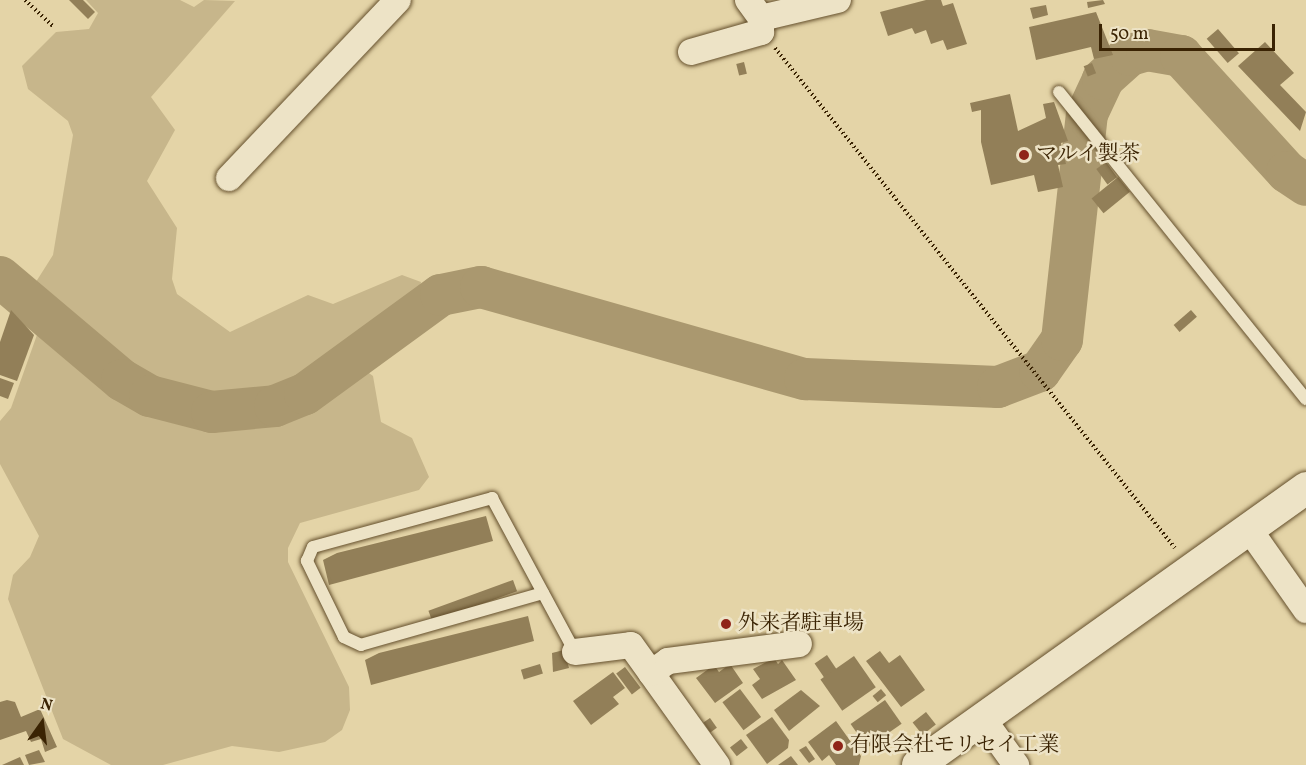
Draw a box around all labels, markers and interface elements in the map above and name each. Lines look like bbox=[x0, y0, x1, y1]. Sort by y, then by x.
scale bar bbox=[1102, 12, 1278, 50]
text: 50 m bbox=[1110, 22, 1149, 47]
place label: マルイ製茶 bbox=[1036, 142, 1141, 168]
marker: マルイ製茶 bbox=[1017, 148, 1031, 162]
place label: 外来者駐車場 bbox=[738, 611, 864, 637]
marker: 外来者駐車場 bbox=[719, 617, 733, 631]
north arrow bbox=[12, 693, 72, 753]
text: N bbox=[38, 693, 55, 718]
place label: 有限会社モリセイ工業 bbox=[850, 733, 1060, 759]
marker: 有限会社モリセイ工業 bbox=[831, 739, 845, 753]

